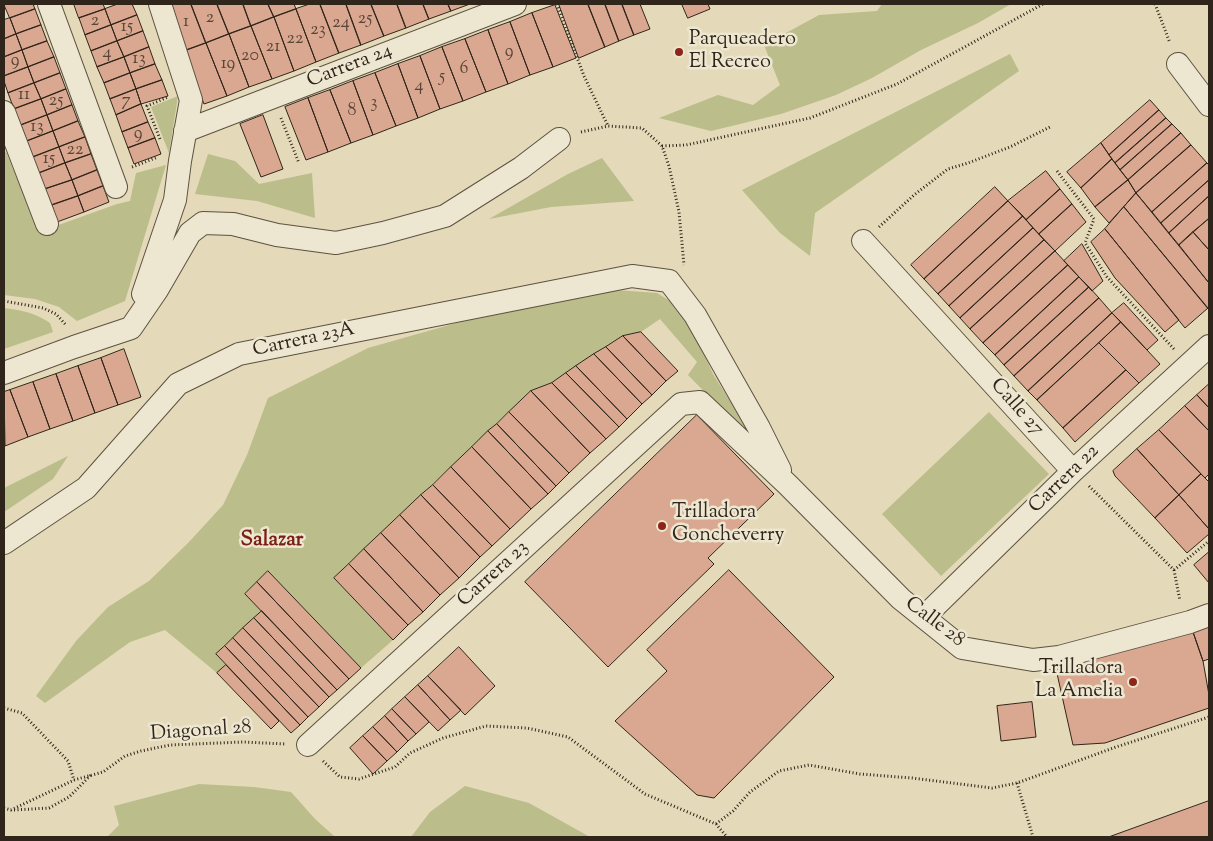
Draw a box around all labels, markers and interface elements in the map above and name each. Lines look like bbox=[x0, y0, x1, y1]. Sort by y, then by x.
house number: 2 bbox=[206, 8, 214, 30]
house number: 25 bbox=[358, 9, 372, 31]
house number: 2 bbox=[91, 11, 99, 33]
house number: 1 bbox=[183, 12, 189, 34]
house number: 24 bbox=[332, 13, 350, 35]
house number: 15 bbox=[121, 17, 133, 39]
house number: 23 bbox=[310, 20, 326, 42]
house number: 22 bbox=[287, 29, 303, 51]
place label: Parqueadero El Recreo bbox=[689, 29, 796, 76]
house number: 21 bbox=[266, 37, 280, 59]
street label: Carrera 24 bbox=[304, 40, 396, 94]
house number: 9 bbox=[505, 42, 513, 64]
house number: 4 bbox=[102, 43, 112, 65]
house number: 20 bbox=[241, 46, 259, 68]
marker: Parqueadero El Recreo bbox=[673, 46, 685, 58]
house number: 13 bbox=[132, 49, 146, 71]
house number: 9 bbox=[11, 51, 19, 73]
house number: 19 bbox=[221, 54, 235, 76]
house number: 6 bbox=[460, 59, 468, 81]
house number: 5 bbox=[439, 67, 445, 89]
house number: 4 bbox=[414, 76, 424, 98]
house number: 11 bbox=[18, 85, 30, 107]
house number: 25 bbox=[49, 91, 63, 113]
house number: 7 bbox=[121, 91, 131, 113]
house number: 3 bbox=[370, 93, 378, 115]
house number: 8 bbox=[348, 101, 356, 123]
house number: 13 bbox=[30, 117, 44, 139]
house number: 9 bbox=[134, 124, 142, 146]
house number: 22 bbox=[67, 140, 83, 162]
house number: 15 bbox=[43, 149, 55, 171]
street label: Carrera 23A bbox=[251, 318, 357, 364]
street label: Calle 27 bbox=[984, 374, 1048, 442]
street label: Carrera 22 bbox=[1025, 441, 1105, 519]
place label: Trilladora Goncheverry bbox=[672, 502, 785, 549]
marker: Trilladora Goncheverry bbox=[656, 520, 668, 532]
district label: Salazar bbox=[241, 528, 303, 554]
street label: Carrera 23 bbox=[453, 537, 535, 613]
street label: Calle 28 bbox=[899, 593, 969, 653]
place label: Trilladora La Amelia bbox=[1035, 658, 1123, 705]
marker: Trilladora La Amelia bbox=[1127, 676, 1139, 688]
street label: Diagonal 28 bbox=[150, 716, 252, 748]

